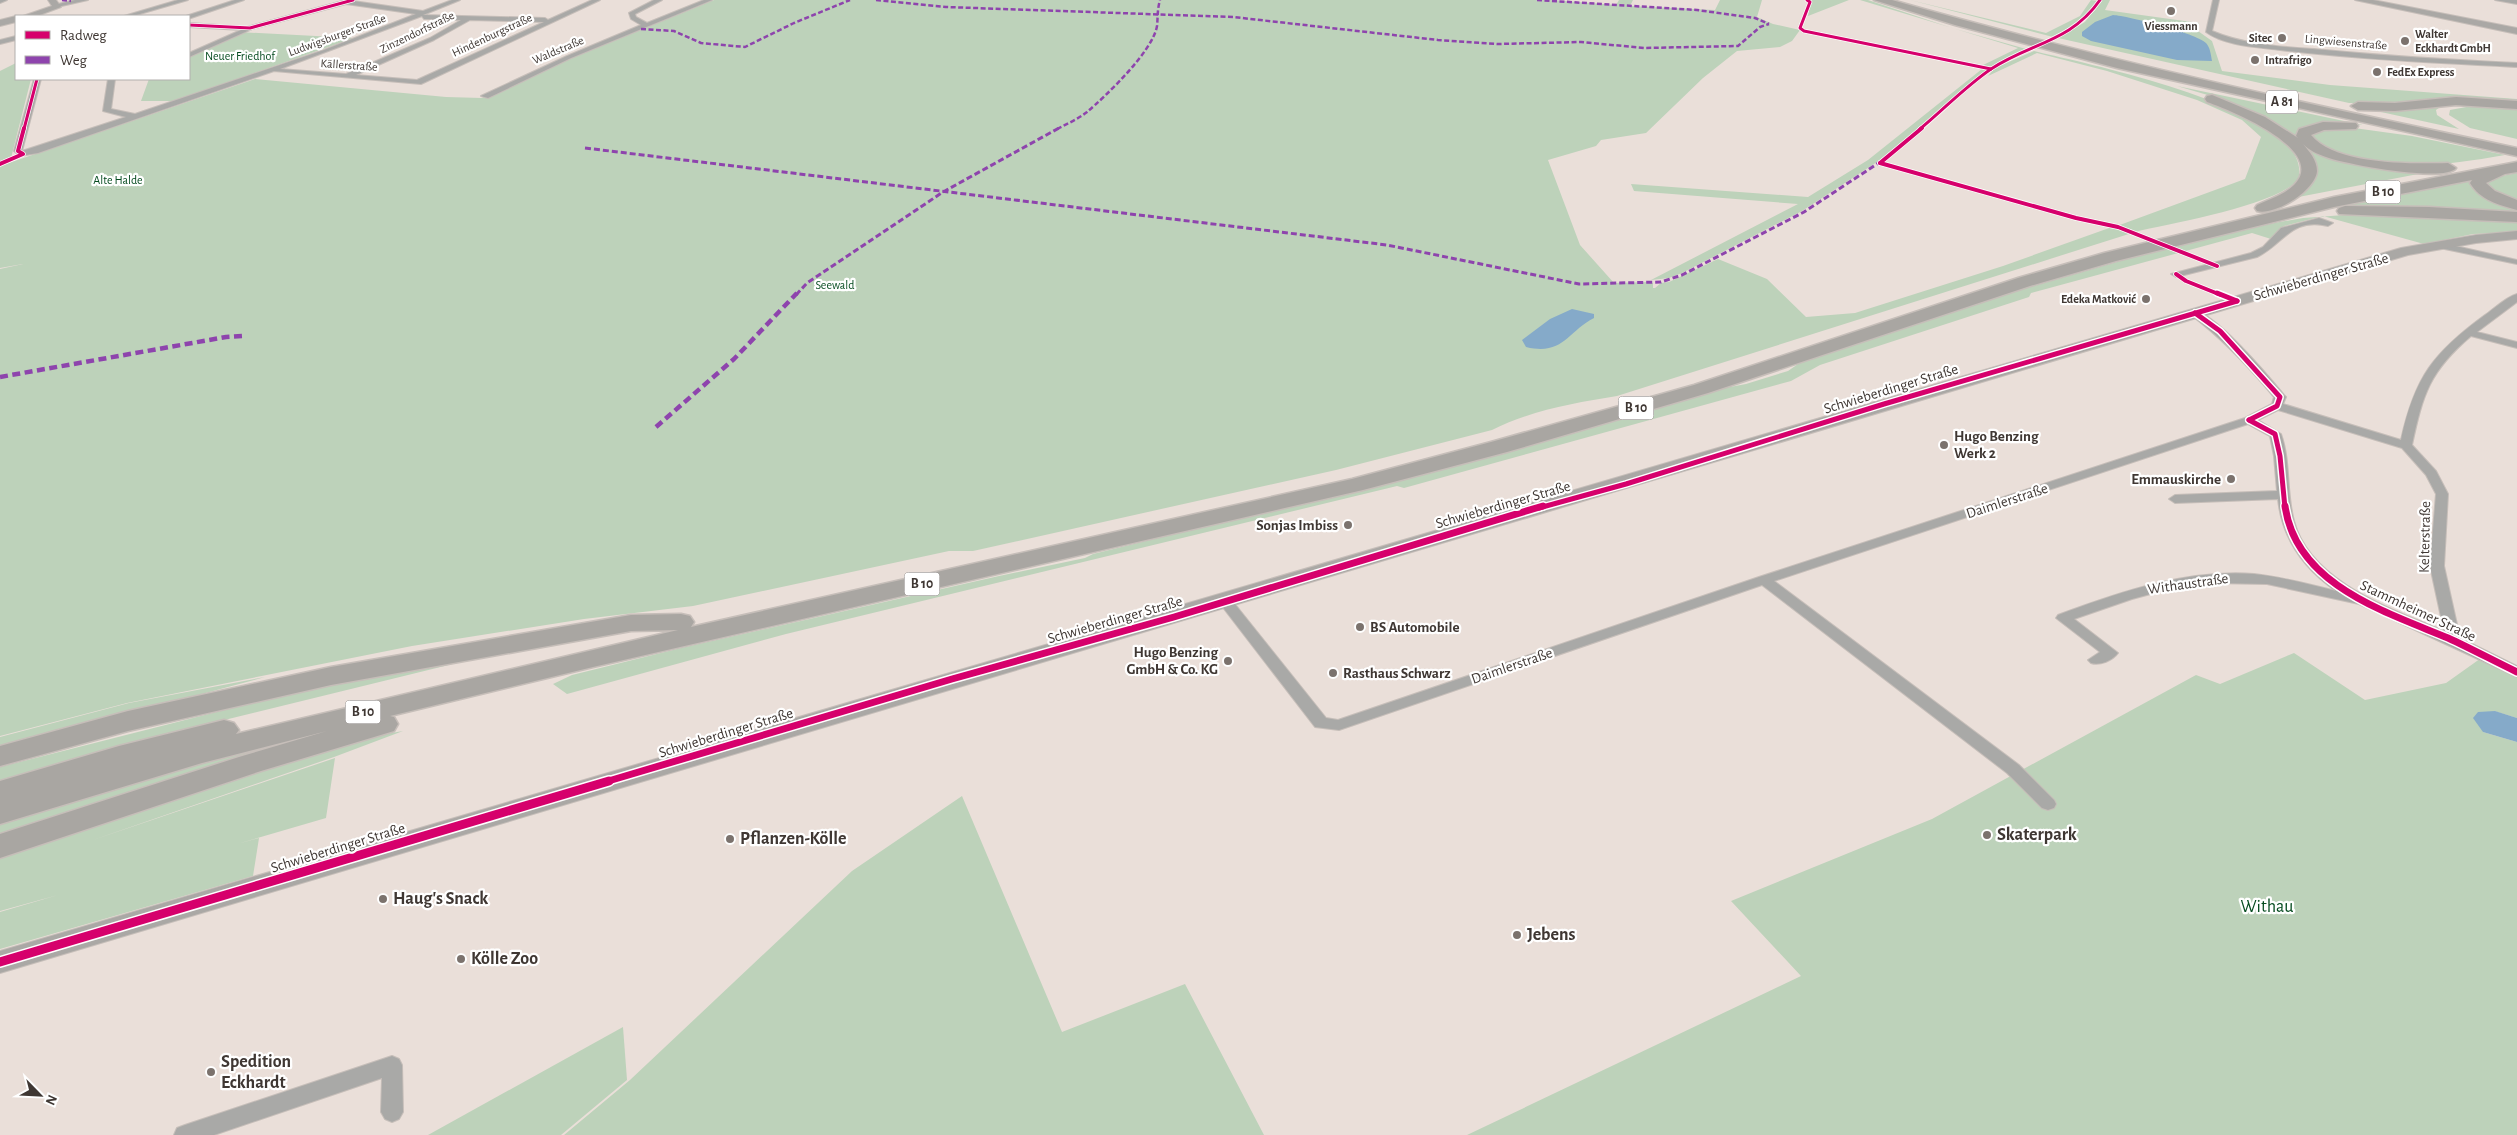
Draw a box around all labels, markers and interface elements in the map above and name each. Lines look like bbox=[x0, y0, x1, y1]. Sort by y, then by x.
marker: Viessmann bbox=[2165, 5, 2177, 17]
street label: Zinzendorfstraße bbox=[378, 9, 456, 55]
street label: Hindenburgstraße bbox=[450, 11, 534, 59]
street label: Ludwigsburger Straße bbox=[287, 12, 387, 58]
legend bbox=[15, 15, 190, 80]
place label: Viessmann bbox=[2144, 20, 2198, 32]
text: Radweg bbox=[60, 28, 107, 43]
place label: Walter Eckhardt GmbH bbox=[2415, 28, 2491, 54]
place label: Sitec bbox=[2249, 32, 2272, 44]
marker: Sitec bbox=[2276, 32, 2288, 44]
street label: Lingwiesenstraße bbox=[2304, 32, 2388, 52]
street label: Waldstraße bbox=[531, 34, 585, 66]
marker: Walter Eckhardt GmbH bbox=[2399, 35, 2411, 47]
park label: Neuer Friedhof bbox=[205, 50, 276, 62]
text: Weg bbox=[60, 53, 88, 68]
marker: Intrafrigo bbox=[2249, 54, 2261, 66]
place label: Intrafrigo bbox=[2265, 54, 2312, 66]
street label: Källerstraße bbox=[320, 57, 378, 73]
marker: FedEx Express bbox=[2371, 66, 2383, 78]
place label: FedEx Express bbox=[2387, 66, 2455, 78]
road number: A 81 bbox=[2266, 90, 2298, 114]
park label: Alte Halde bbox=[93, 174, 143, 186]
road number: B 10 bbox=[2366, 180, 2400, 203]
street label: Schwieberdinger Straße bbox=[2252, 251, 2390, 303]
park label: Seewald bbox=[815, 279, 855, 291]
place label: Edeka Matković bbox=[2061, 293, 2136, 305]
marker: Edeka Matković bbox=[2140, 293, 2152, 305]
street label: Schwieberdinger Straße bbox=[1822, 361, 1960, 417]
road number: B 10 bbox=[1618, 396, 1654, 419]
place label: Hugo Benzing Werk 2 bbox=[1954, 429, 2039, 461]
marker: Hugo Benzing Werk 2 bbox=[1938, 439, 1950, 451]
place label: Emmauskirche bbox=[2131, 472, 2221, 487]
marker: Emmauskirche bbox=[2225, 473, 2237, 485]
street label: Schwieberdinger Straße bbox=[1434, 479, 1572, 531]
street label: Daimlerstraße bbox=[1964, 481, 2050, 521]
street label: Kelterstraße bbox=[2417, 501, 2433, 573]
place label: Sonjas Imbiss bbox=[1256, 518, 1338, 533]
marker: Sonjas Imbiss bbox=[1342, 519, 1354, 531]
street label: Withaustraße bbox=[2147, 571, 2229, 597]
road number: B 10 bbox=[904, 572, 940, 596]
street label: Stammheimer Straße bbox=[2358, 578, 2478, 644]
street label: Schwieberdinger Straße bbox=[1046, 594, 1184, 646]
place label: BS Automobile bbox=[1370, 620, 1460, 635]
marker: BS Automobile bbox=[1354, 621, 1366, 633]
place label: Hugo Benzing GmbH & Co. KG bbox=[1127, 645, 1218, 677]
street label: Daimlerstraße bbox=[1469, 645, 1555, 687]
marker: Hugo Benzing GmbH & Co. KG bbox=[1222, 655, 1234, 667]
place label: Rasthaus Schwarz bbox=[1343, 666, 1451, 681]
marker: Rasthaus Schwarz bbox=[1327, 667, 1339, 679]
road number: B 10 bbox=[346, 700, 380, 724]
street label: Schwieberdinger Straße bbox=[657, 705, 795, 761]
street label: Schwieberdinger Straße bbox=[269, 820, 407, 876]
place label: Skaterpark bbox=[1997, 826, 2077, 844]
marker: Skaterpark bbox=[1981, 829, 1993, 841]
place label: Pflanzen-Kölle bbox=[740, 830, 846, 848]
marker: Pflanzen-Kölle bbox=[724, 833, 736, 845]
place label: Haug's Snack bbox=[393, 890, 488, 908]
marker: Haug's Snack bbox=[377, 893, 389, 905]
park label: Withau bbox=[2240, 898, 2294, 916]
place label: Jebens bbox=[1527, 926, 1576, 944]
marker: Jebens bbox=[1511, 929, 1523, 941]
place label: Kölle Zoo bbox=[471, 950, 538, 968]
marker: Kölle Zoo bbox=[455, 953, 467, 965]
place label: Spedition Eckhardt bbox=[221, 1053, 291, 1092]
marker: Spedition Eckhardt bbox=[205, 1066, 217, 1078]
north arrow bbox=[15, 1070, 65, 1120]
text: N bbox=[43, 1093, 59, 1107]

